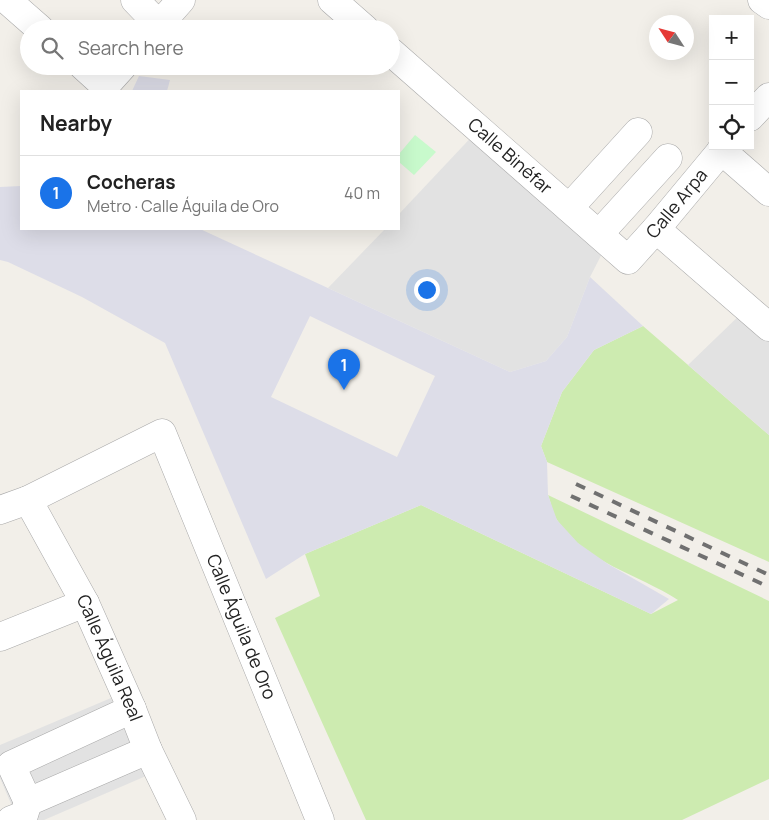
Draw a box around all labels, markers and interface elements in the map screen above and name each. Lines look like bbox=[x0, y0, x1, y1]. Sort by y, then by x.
north arrow bbox=[649, 15, 694, 60]
map controls bbox=[709, 15, 754, 150]
button: + bbox=[709, 15, 754, 60]
search box bbox=[20, 20, 400, 75]
icon: search bbox=[38, 34, 66, 62]
text: Search here bbox=[78, 35, 184, 61]
button: − bbox=[709, 60, 754, 105]
button: locate bbox=[709, 105, 754, 150]
text: Nearby bbox=[40, 109, 112, 137]
street label: Calle Binéfar bbox=[463, 112, 558, 199]
street label: Calle Arpa bbox=[640, 163, 712, 243]
text: Cocheras bbox=[87, 169, 176, 195]
text: 1 bbox=[52, 182, 60, 204]
text: 40 m bbox=[344, 182, 380, 204]
text: Metro · Calle Águila de Oro bbox=[87, 195, 279, 217]
your location bbox=[414, 277, 440, 303]
pin: 1 bbox=[328, 349, 360, 390]
street label: Calle Águila de Oro bbox=[202, 550, 283, 703]
street label: Calle Águila Real bbox=[72, 590, 149, 725]

